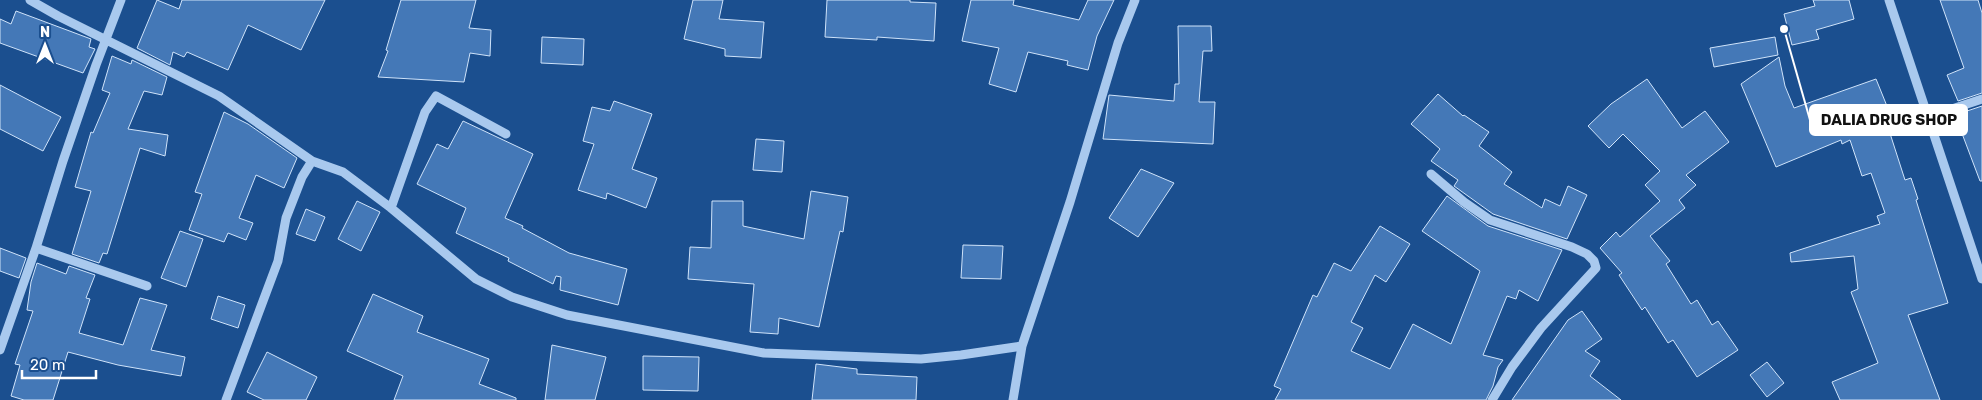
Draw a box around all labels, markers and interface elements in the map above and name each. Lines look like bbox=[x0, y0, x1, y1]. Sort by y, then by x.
north arrow bbox=[20, 20, 70, 70]
text: N bbox=[40, 24, 50, 41]
callout: DALIA DRUG SHOP bbox=[1810, 105, 1967, 135]
text: DALIA DRUG SHOP bbox=[1821, 111, 1957, 129]
scale bar bbox=[22, 348, 96, 380]
text: 20 m bbox=[30, 356, 65, 374]

